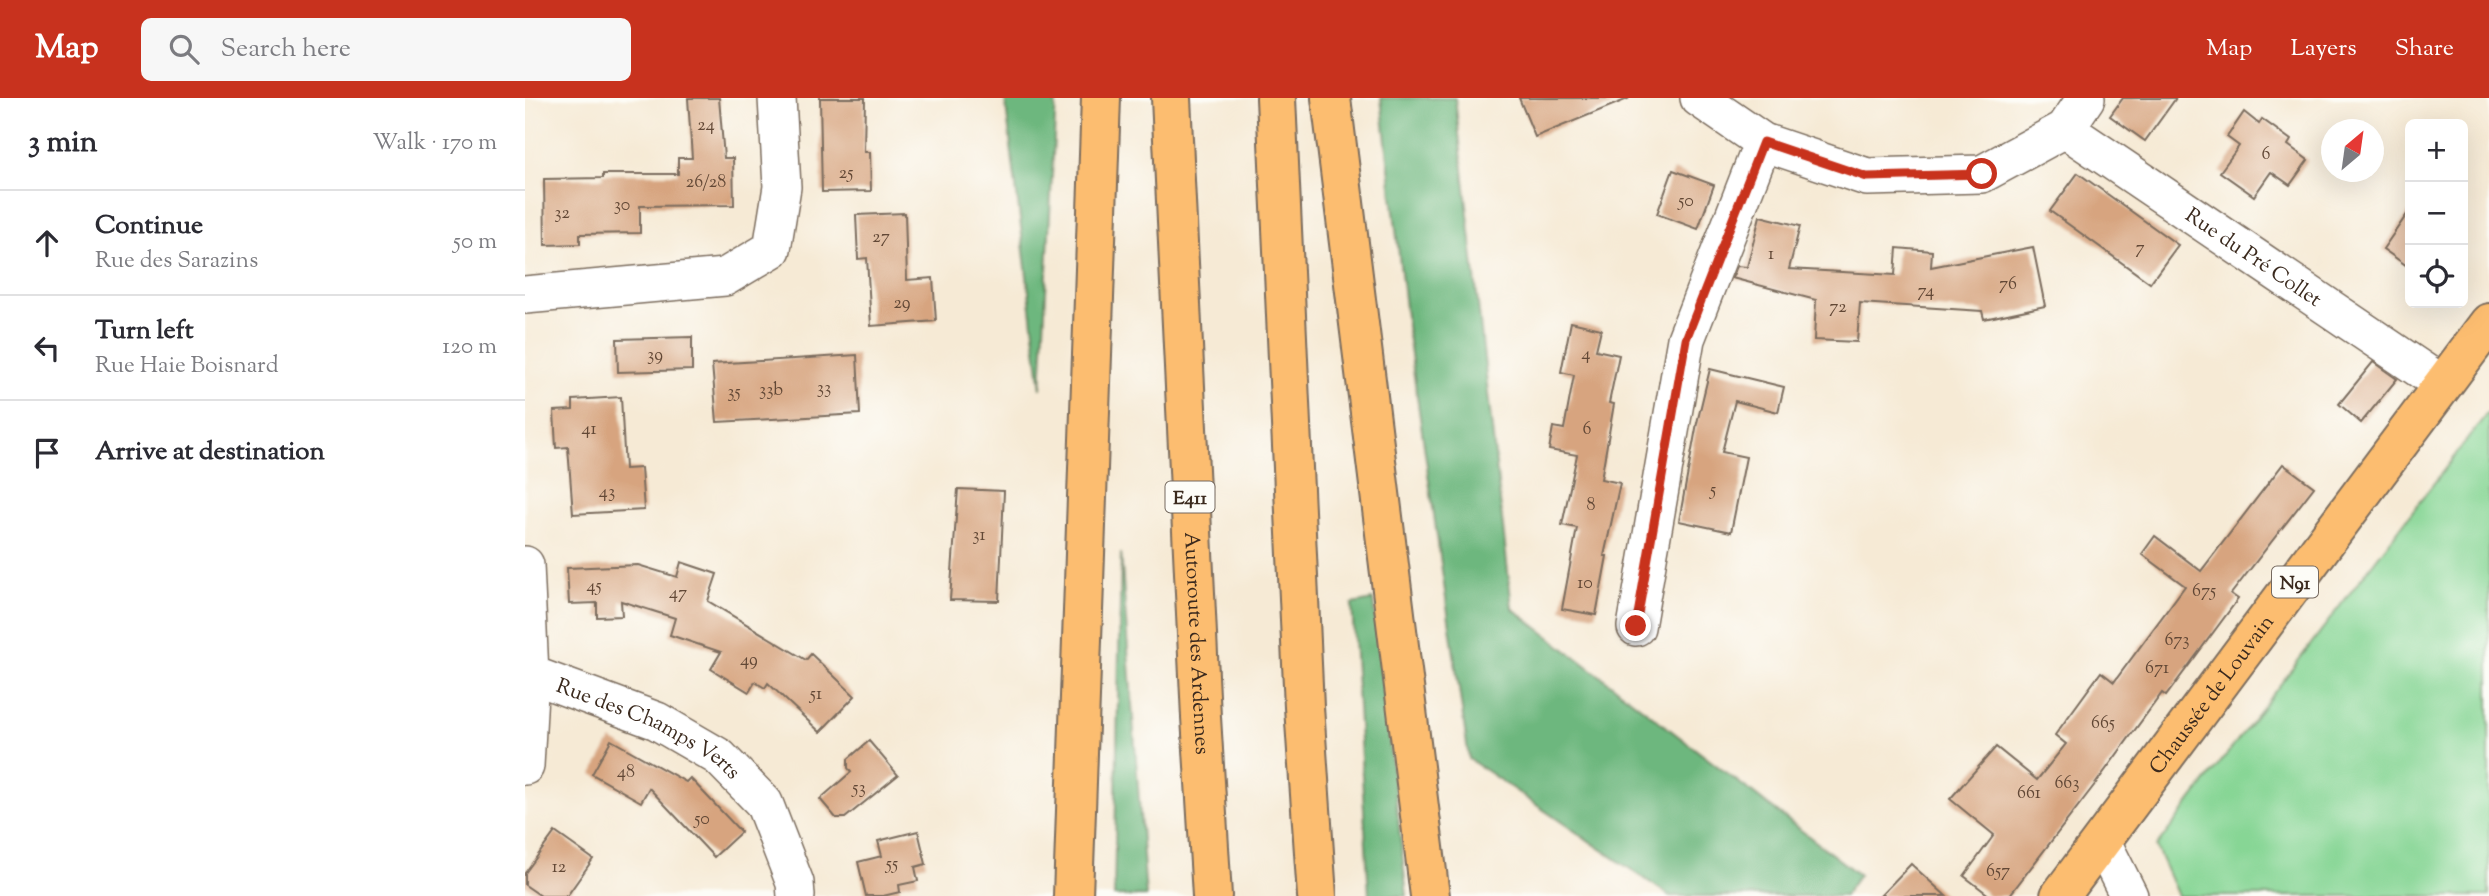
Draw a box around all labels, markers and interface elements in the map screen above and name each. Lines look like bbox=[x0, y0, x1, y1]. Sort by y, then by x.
search box bbox=[141, 18, 631, 81]
text: Map bbox=[35, 25, 99, 73]
icon: search bbox=[165, 30, 203, 68]
text: Search here bbox=[221, 31, 351, 68]
text: Map bbox=[2206, 32, 2252, 66]
text: Layers bbox=[2290, 32, 2357, 66]
text: Share bbox=[2395, 32, 2454, 66]
house number: 24 bbox=[697, 113, 715, 139]
north arrow bbox=[2321, 119, 2384, 182]
map controls bbox=[2405, 119, 2468, 308]
button: + bbox=[2405, 119, 2468, 182]
text: 3 min bbox=[28, 122, 98, 165]
text: Walk · 170 m bbox=[372, 127, 497, 160]
house number: 6 bbox=[2262, 142, 2271, 168]
route start bbox=[1966, 158, 1997, 189]
house number: 25 bbox=[839, 161, 853, 187]
house number: 26/28 bbox=[686, 170, 726, 196]
button: − bbox=[2405, 182, 2468, 245]
house number: 50 bbox=[1677, 189, 1694, 215]
house number: 30 bbox=[614, 193, 630, 219]
house number: 32 bbox=[554, 201, 570, 227]
street label: Rue du Pré Collet bbox=[2178, 201, 2327, 315]
text: Continue bbox=[95, 208, 203, 245]
icon: ahead bbox=[28, 224, 66, 262]
house number: 27 bbox=[872, 225, 890, 251]
text: 50 m bbox=[453, 226, 497, 259]
house number: 7 bbox=[2135, 236, 2145, 262]
house number: 1 bbox=[1768, 242, 1774, 268]
text: Rue des Sarazins bbox=[95, 245, 258, 278]
button: locate bbox=[2405, 245, 2468, 308]
house number: 76 bbox=[1999, 272, 2017, 298]
house number: 74 bbox=[1918, 279, 1934, 305]
house number: 29 bbox=[893, 291, 911, 317]
house number: 72 bbox=[1829, 295, 1847, 321]
text: Turn left bbox=[95, 313, 194, 350]
icon: left bbox=[28, 329, 66, 367]
text: 120 m bbox=[442, 331, 497, 364]
house number: 4 bbox=[1581, 342, 1591, 368]
house number: 39 bbox=[647, 343, 663, 369]
text: Rue Haie Boisnard bbox=[95, 350, 279, 383]
house number: 33 bbox=[817, 376, 831, 402]
house number: 33b bbox=[759, 378, 783, 404]
house number: 35 bbox=[727, 380, 741, 406]
house number: 41 bbox=[581, 417, 597, 443]
house number: 6 bbox=[1583, 417, 1592, 443]
icon: arrive bbox=[28, 434, 66, 472]
text: Arrive at destination bbox=[95, 434, 325, 471]
house number: 5 bbox=[1709, 478, 1716, 504]
house number: 43 bbox=[599, 480, 615, 506]
road number: E411 bbox=[1165, 482, 1215, 512]
house number: 8 bbox=[1587, 493, 1596, 519]
house number: 31 bbox=[972, 523, 986, 549]
street label: Autoroute des Ardennes bbox=[1175, 531, 1216, 756]
road number: N91 bbox=[2272, 566, 2318, 597]
house number: 10 bbox=[1577, 571, 1593, 597]
house number: 45 bbox=[586, 574, 602, 600]
house number: 675 bbox=[2192, 579, 2216, 605]
house number: 47 bbox=[669, 581, 687, 607]
street label: Chaussée de Louvain bbox=[2143, 609, 2282, 782]
route end bbox=[1620, 610, 1651, 641]
house number: 673 bbox=[2164, 628, 2190, 654]
house number: 49 bbox=[740, 648, 758, 674]
house number: 671 bbox=[2145, 656, 2169, 682]
street label: Rue des Champs Verts bbox=[551, 672, 746, 787]
house number: 51 bbox=[809, 682, 822, 708]
house number: 665 bbox=[2091, 711, 2115, 737]
house number: 48 bbox=[617, 760, 635, 786]
house number: 663 bbox=[2054, 771, 2080, 797]
house number: 53 bbox=[851, 776, 866, 802]
house number: 661 bbox=[2017, 781, 2041, 807]
house number: 50 bbox=[693, 807, 710, 833]
house number: 55 bbox=[885, 852, 898, 878]
house number: 12 bbox=[552, 855, 567, 881]
house number: 657 bbox=[1986, 859, 2010, 885]

